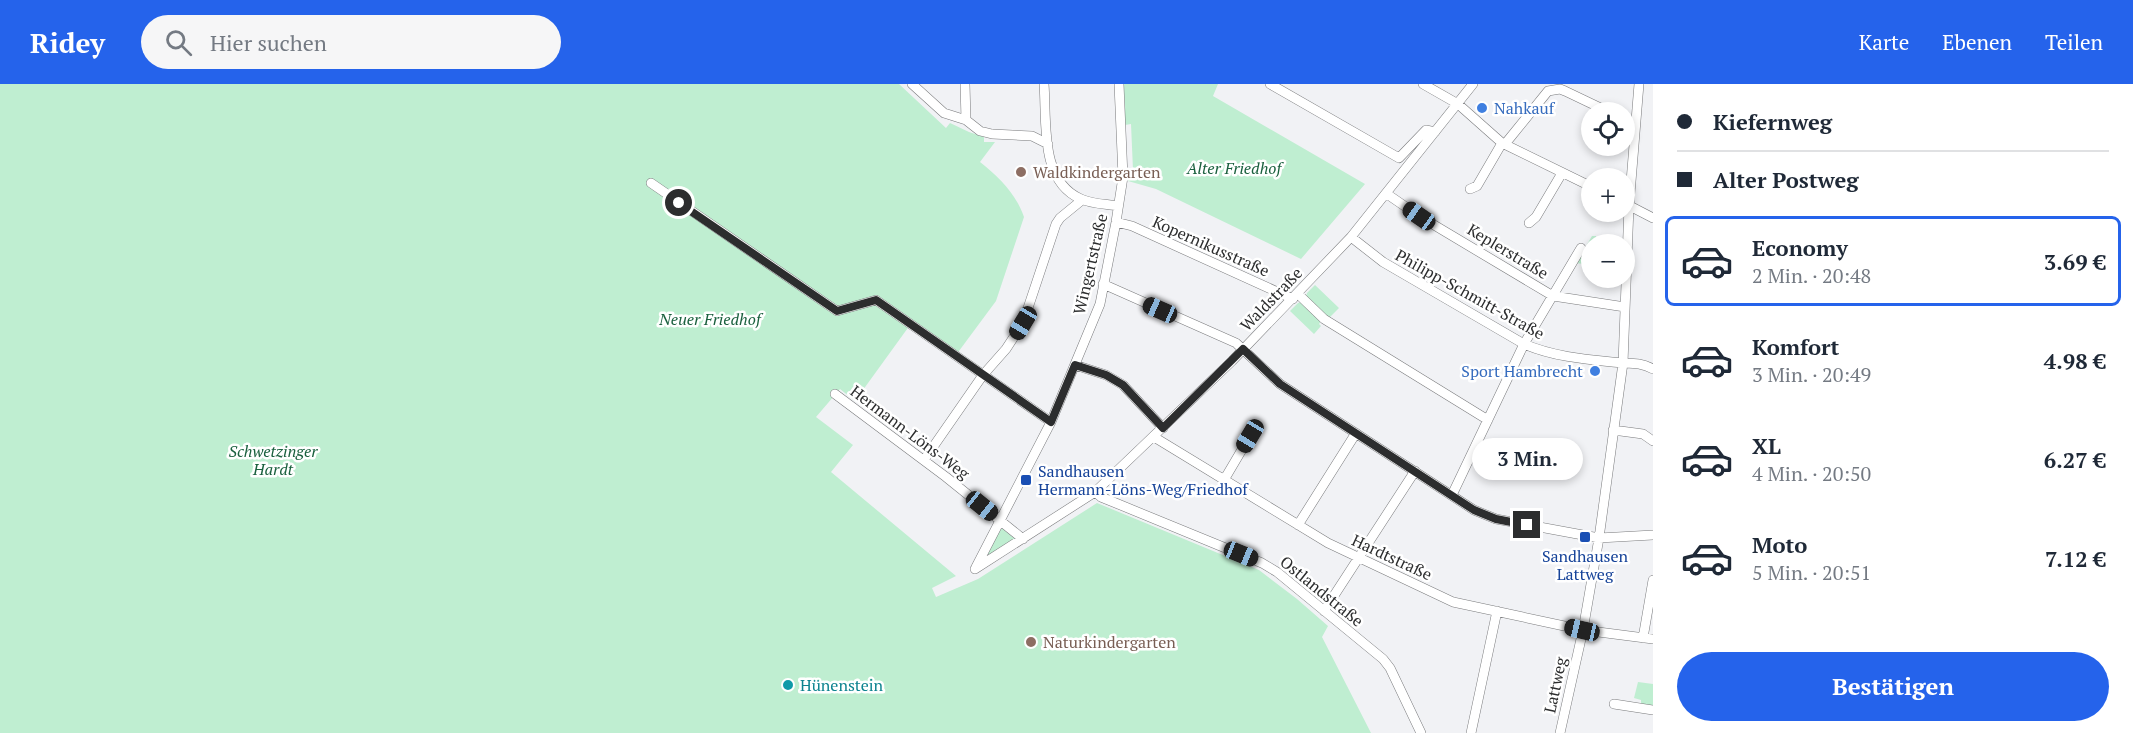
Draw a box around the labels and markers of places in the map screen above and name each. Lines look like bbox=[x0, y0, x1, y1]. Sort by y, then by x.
place label: Nahkauf bbox=[1494, 97, 1556, 119]
marker: Nahkauf bbox=[1475, 101, 1489, 115]
place label: Waldkindergarten bbox=[1033, 161, 1161, 183]
marker: Waldkindergarten bbox=[1014, 165, 1028, 179]
place label: Sport Hambrecht bbox=[1461, 360, 1583, 382]
marker: Sport Hambrecht bbox=[1588, 364, 1602, 378]
place label: Sandhausen Hermann-Löns-Weg/Friedhof bbox=[1038, 460, 1249, 500]
marker: Sandhausen Hermann-Löns-Weg/Friedhof bbox=[1019, 473, 1033, 487]
marker: Sandhausen Lattweg bbox=[1578, 530, 1592, 544]
place label: Sandhausen Lattweg bbox=[1542, 545, 1629, 585]
place label: Naturkindergarten bbox=[1043, 631, 1176, 653]
marker: Naturkindergarten bbox=[1024, 635, 1038, 649]
place label: Hünenstein bbox=[800, 674, 884, 696]
marker: Hünenstein bbox=[781, 678, 795, 692]

